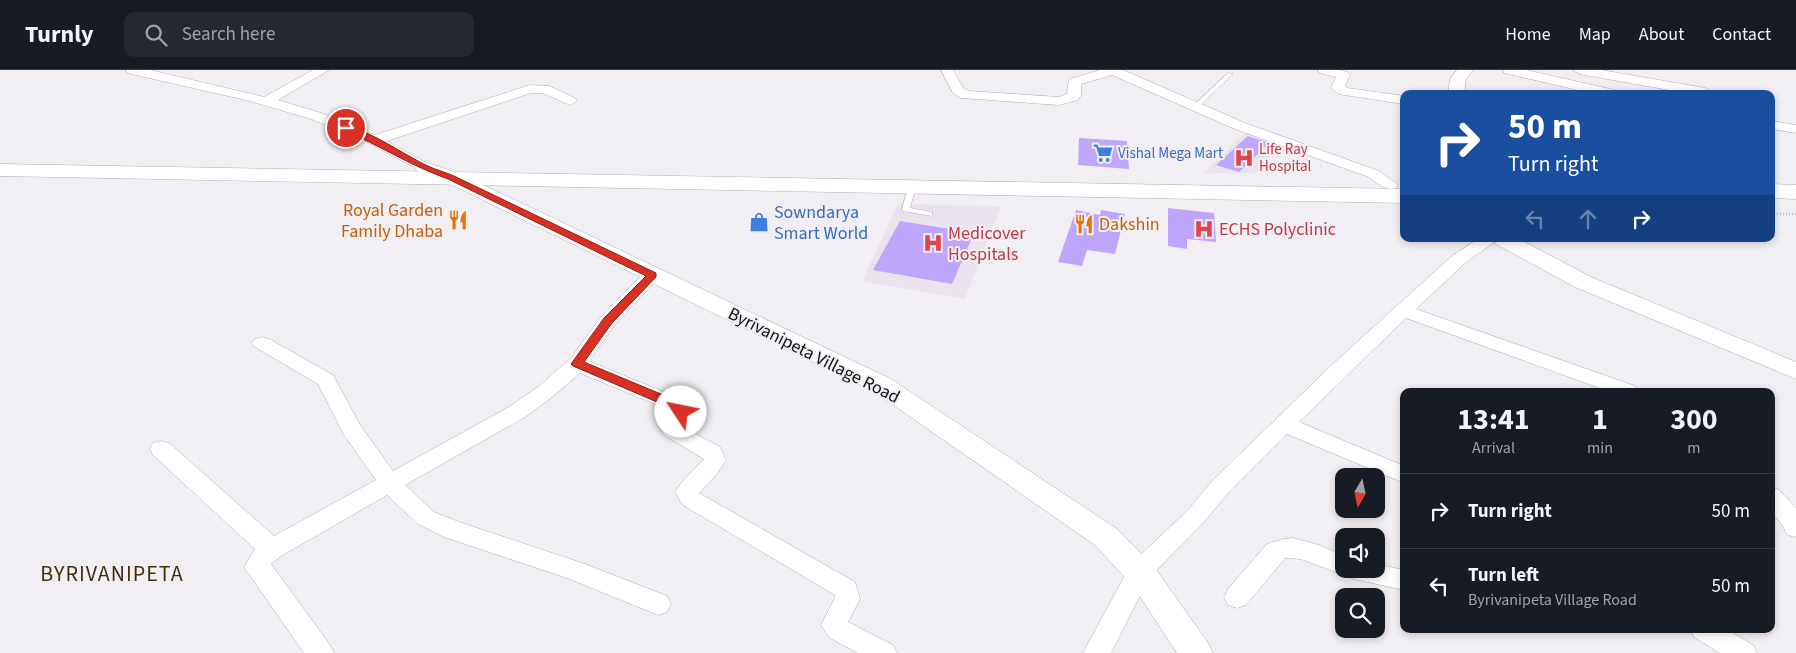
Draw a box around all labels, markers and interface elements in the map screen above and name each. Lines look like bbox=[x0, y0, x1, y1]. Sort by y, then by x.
search box bbox=[124, 12, 474, 57]
text: Turnly bbox=[25, 17, 94, 52]
icon: search bbox=[142, 21, 170, 49]
text: Search here bbox=[182, 21, 275, 48]
text: Home bbox=[1505, 22, 1551, 47]
text: Map bbox=[1579, 22, 1611, 47]
text: About bbox=[1639, 22, 1684, 47]
text: Contact bbox=[1712, 22, 1771, 47]
text: 50 m bbox=[1508, 102, 1582, 152]
pin bbox=[325, 107, 367, 149]
icon: right bbox=[1425, 110, 1490, 175]
icon: arrive bbox=[332, 114, 360, 142]
place label: Life Ray Hospital bbox=[1259, 139, 1311, 177]
supermarket icon: Vishal Mega Mart bbox=[1092, 142, 1114, 164]
place label: Vishal Mega Mart bbox=[1118, 143, 1223, 164]
hospital icon: Life Ray Hospital bbox=[1233, 147, 1255, 169]
text: Turn right bbox=[1508, 148, 1598, 180]
place label: Royal Garden Family Dhaba bbox=[341, 198, 443, 244]
place label: Sowndarya Smart World bbox=[774, 200, 868, 246]
icon: left bbox=[1521, 205, 1549, 233]
icon: ahead bbox=[1574, 205, 1602, 233]
icon: right bbox=[1627, 205, 1655, 233]
restaurant icon: Royal Garden Family Dhaba bbox=[447, 209, 469, 231]
shop icon: Sowndarya Smart World bbox=[748, 211, 770, 233]
place label: Dakshin bbox=[1099, 212, 1160, 237]
restaurant icon: Dakshin bbox=[1073, 213, 1095, 235]
place label: ECHS Polyclinic bbox=[1219, 217, 1336, 242]
hospital icon: ECHS Polyclinic bbox=[1193, 218, 1215, 240]
place label: Medicover Hospitals bbox=[948, 221, 1026, 267]
hospital icon: Medicover Hospitals bbox=[922, 232, 944, 254]
street label: Byrivanipeta Village Road bbox=[724, 301, 904, 410]
position arrow bbox=[654, 385, 706, 437]
text: 13:41 bbox=[1457, 398, 1530, 441]
text: 1 bbox=[1592, 398, 1608, 441]
text: 300 bbox=[1670, 398, 1718, 441]
text: Arrival bbox=[1472, 437, 1515, 459]
text: min bbox=[1587, 437, 1613, 459]
text: m bbox=[1687, 437, 1701, 459]
north arrow bbox=[1335, 468, 1385, 518]
map controls bbox=[1335, 468, 1385, 638]
icon: right bbox=[1425, 497, 1453, 525]
text: Turn right bbox=[1468, 498, 1552, 525]
text: 50 m bbox=[1712, 498, 1750, 525]
button: sound bbox=[1335, 528, 1385, 578]
district label: BYRIVANIPETA bbox=[40, 558, 184, 590]
text: Turn left bbox=[1468, 562, 1539, 589]
icon: left bbox=[1425, 572, 1453, 600]
text: 50 m bbox=[1712, 573, 1750, 600]
button: search bbox=[1335, 588, 1385, 638]
text: Byrivanipeta Village Road bbox=[1468, 589, 1637, 611]

